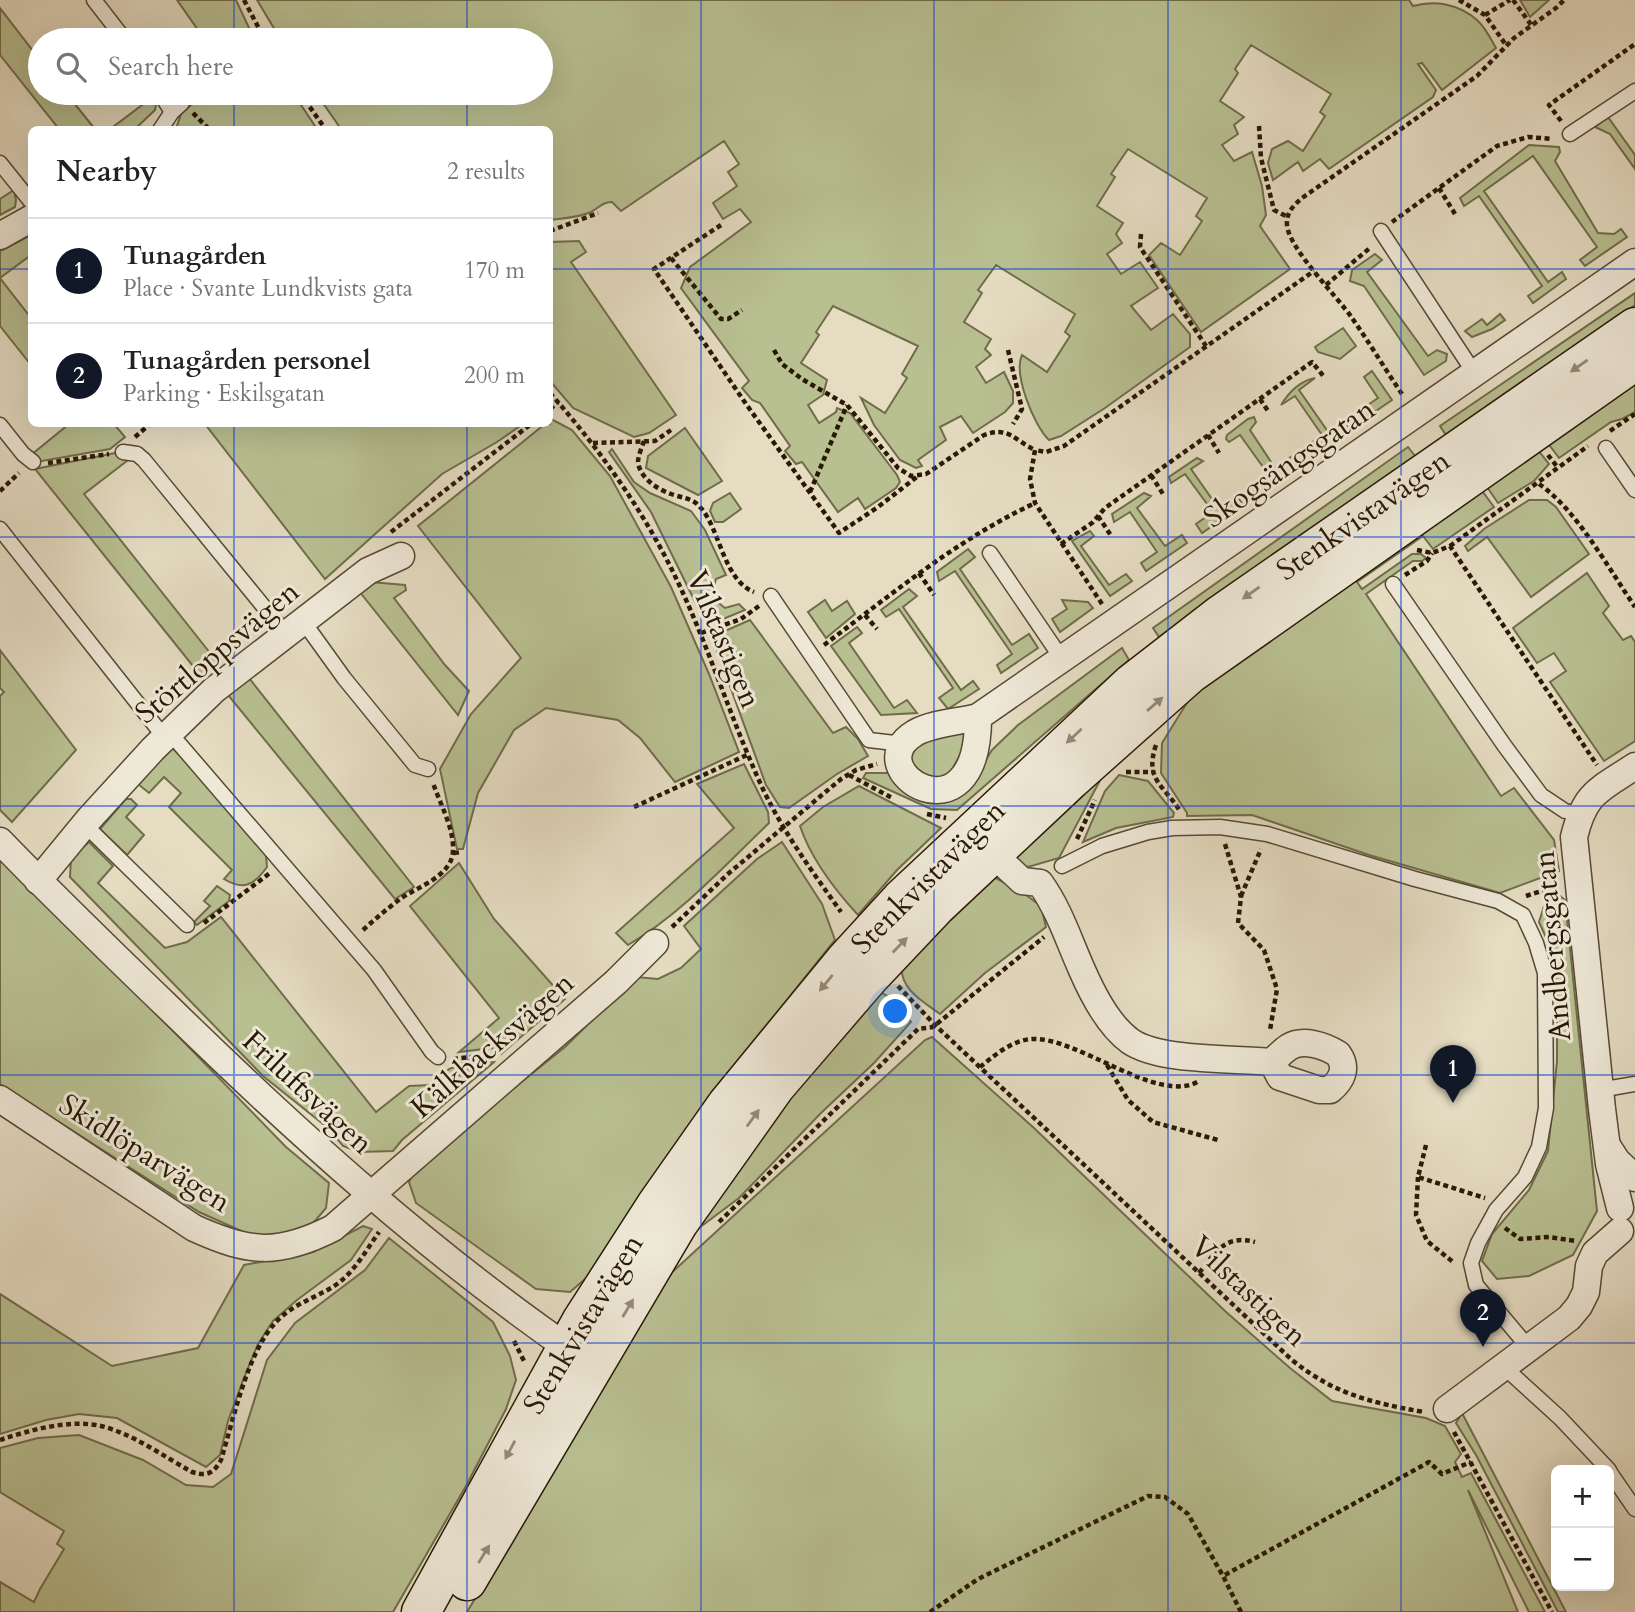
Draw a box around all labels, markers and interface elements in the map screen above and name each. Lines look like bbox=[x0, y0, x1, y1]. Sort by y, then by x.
search box bbox=[28, 28, 553, 105]
icon: search bbox=[52, 48, 90, 86]
text: Search here bbox=[108, 49, 234, 84]
text: Nearby bbox=[56, 151, 157, 192]
text: 2 results bbox=[447, 156, 525, 187]
text: Tunagården bbox=[123, 238, 267, 273]
text: 1 bbox=[73, 255, 85, 286]
text: 170 m bbox=[464, 255, 525, 286]
text: Place · Svante Lundkvists gata bbox=[123, 273, 413, 304]
text: Tunagården personel bbox=[123, 343, 371, 378]
one-way arrow bbox=[1570, 359, 1588, 373]
text: 2 bbox=[73, 360, 85, 391]
text: 200 m bbox=[464, 360, 525, 391]
text: Parking · Eskilsgatan bbox=[123, 378, 325, 409]
street label: Skogsängsgatan bbox=[1195, 389, 1383, 538]
street label: Stenkvistavägen bbox=[1268, 440, 1458, 590]
street label: Vilstastigen bbox=[676, 564, 771, 714]
street label: Störtloppsvägen bbox=[126, 571, 308, 733]
one-way arrow bbox=[1242, 586, 1260, 600]
one-way arrow bbox=[1146, 696, 1164, 712]
one-way arrow bbox=[1065, 728, 1083, 744]
street label: Stenkvistavägen bbox=[842, 791, 1015, 964]
street label: Andbergsgatan bbox=[1524, 849, 1581, 1043]
one-way arrow bbox=[892, 936, 909, 953]
street label: Kälkbacksvägen bbox=[402, 963, 583, 1128]
one-way arrow bbox=[819, 973, 834, 991]
your location bbox=[878, 994, 912, 1028]
street label: Friluftsvägen bbox=[233, 1021, 382, 1164]
pin: 1 bbox=[1430, 1045, 1476, 1103]
street label: Skidlöparvägen bbox=[51, 1084, 238, 1223]
one-way arrow bbox=[746, 1108, 760, 1127]
street label: Stenkvistavägen bbox=[514, 1227, 653, 1422]
street label: Vilstastigen bbox=[1181, 1227, 1316, 1356]
pin: 2 bbox=[1460, 1289, 1506, 1347]
one-way arrow bbox=[622, 1298, 635, 1317]
one-way arrow bbox=[504, 1440, 516, 1460]
map controls bbox=[1551, 1465, 1614, 1591]
button: + bbox=[1551, 1465, 1614, 1528]
button: − bbox=[1551, 1528, 1614, 1591]
one-way arrow bbox=[477, 1544, 490, 1563]

